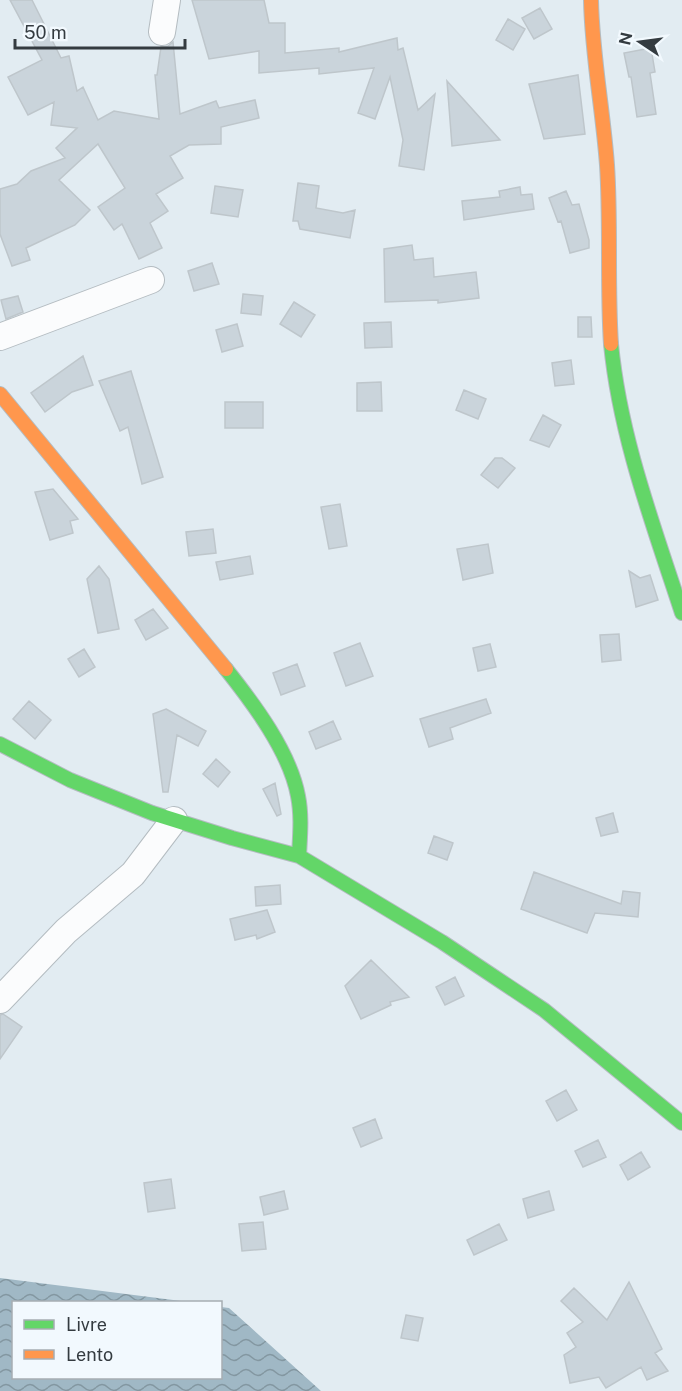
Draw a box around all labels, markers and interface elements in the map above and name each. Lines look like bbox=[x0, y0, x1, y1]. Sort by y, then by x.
scale bar bbox=[15, 12, 184, 50]
north arrow bbox=[610, 12, 670, 72]
text: 50 m bbox=[24, 22, 67, 43]
text: N bbox=[615, 31, 637, 47]
legend bbox=[12, 1301, 222, 1379]
text: Livre bbox=[66, 1314, 107, 1335]
text: Lento bbox=[66, 1344, 113, 1365]

